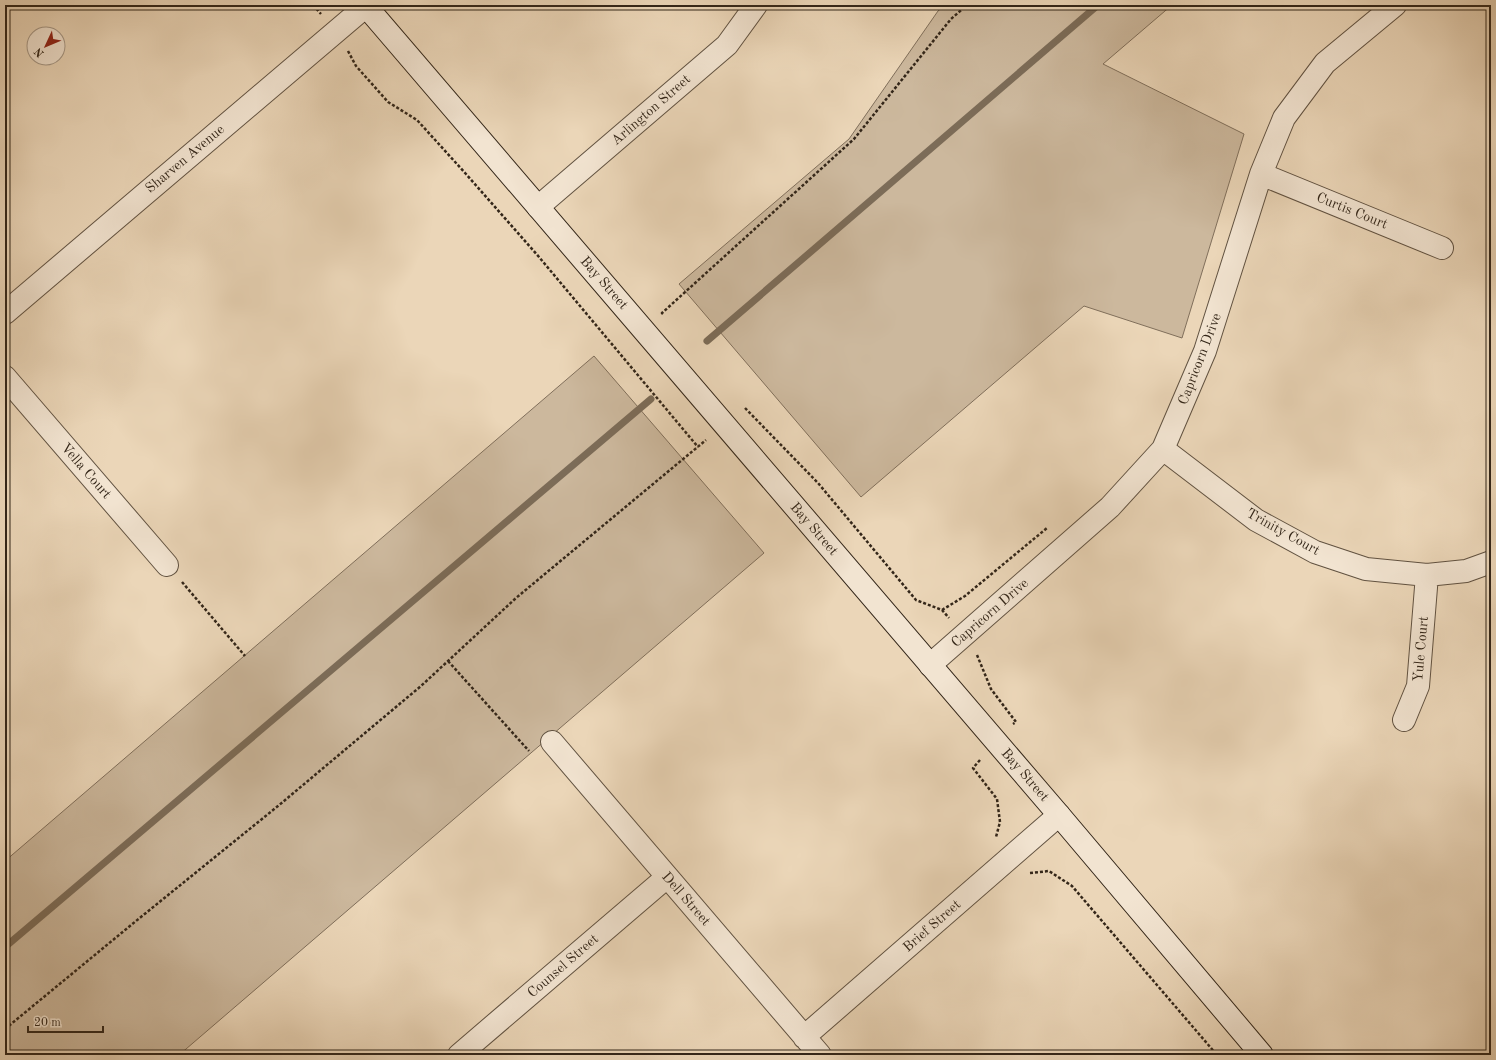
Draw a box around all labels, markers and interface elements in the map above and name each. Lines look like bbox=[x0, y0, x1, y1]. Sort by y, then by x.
north arrow bbox=[26, 26, 66, 66]
text: N bbox=[33, 45, 47, 59]
street label: Arlington Street bbox=[609, 72, 693, 148]
street label: Sharven Avenue bbox=[143, 122, 227, 196]
street label: Curtis Court bbox=[1314, 190, 1390, 232]
street label: Bay Street bbox=[577, 254, 631, 312]
street label: Capricorn Drive bbox=[1176, 311, 1224, 407]
street label: Vella Court bbox=[58, 440, 114, 502]
street label: Bay Street bbox=[787, 500, 841, 558]
street label: Trinity Court bbox=[1244, 506, 1322, 558]
street label: Capricorn Drive bbox=[949, 576, 1031, 650]
street label: Yule Court bbox=[1411, 616, 1431, 682]
street label: Bay Street bbox=[998, 746, 1052, 804]
street label: Dell Street bbox=[659, 870, 713, 929]
street label: Brief Street bbox=[901, 897, 964, 955]
street label: Counsel Street bbox=[525, 932, 601, 1000]
scale bar bbox=[28, 1008, 103, 1034]
text: 20 m bbox=[34, 1017, 61, 1029]

